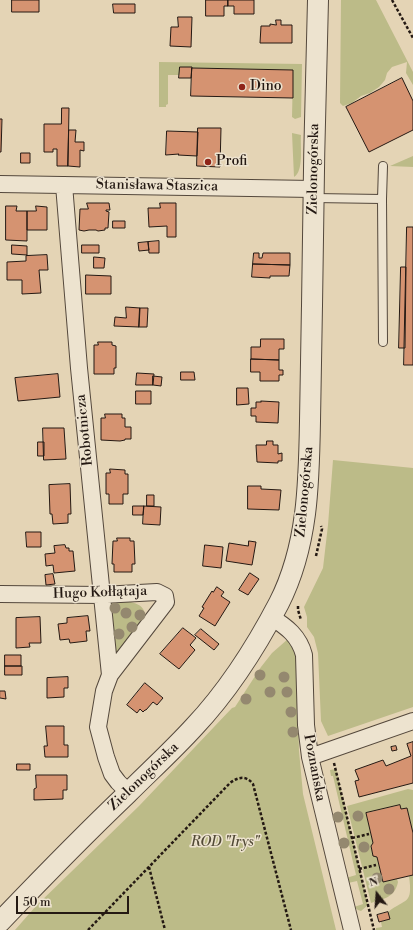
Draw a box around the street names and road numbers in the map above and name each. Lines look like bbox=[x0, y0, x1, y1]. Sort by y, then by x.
street label: Zielonogórska bbox=[305, 123, 323, 215]
street label: Stanisława Staszica bbox=[96, 177, 218, 195]
street label: Robotnicza bbox=[73, 393, 97, 467]
street label: Zielonogórska bbox=[293, 446, 317, 538]
street label: Hugo Kołłątaja bbox=[53, 583, 147, 603]
street label: Poznańska bbox=[299, 733, 329, 803]
street label: Zielonogórska bbox=[105, 739, 183, 815]

